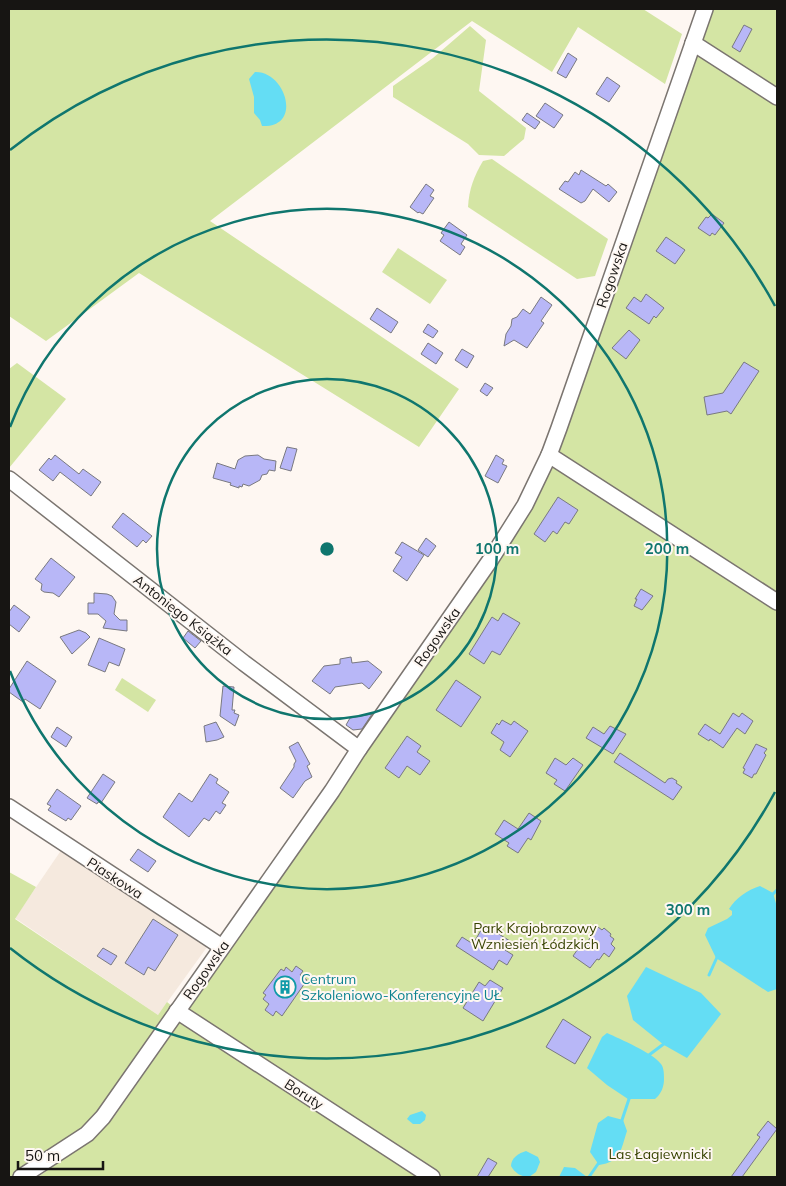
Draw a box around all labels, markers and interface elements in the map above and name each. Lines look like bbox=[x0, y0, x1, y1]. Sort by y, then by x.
street label: Rogowska bbox=[592, 240, 632, 310]
text: 100 m bbox=[475, 539, 519, 558]
text: 200 m bbox=[645, 539, 689, 558]
centre of rings bbox=[318, 540, 336, 558]
street label: Antoniego Książka bbox=[130, 571, 236, 659]
street label: Rogowska bbox=[410, 604, 464, 670]
street label: Piaskowa bbox=[84, 853, 146, 903]
text: 300 m bbox=[666, 900, 710, 919]
park label: Park Krajobrazowy Wzniesień Łódzkich bbox=[471, 919, 599, 953]
street label: Rogowska bbox=[179, 937, 233, 1003]
place label: Centrum Szkoleniowo-Konferencyjne UŁ bbox=[301, 970, 502, 1004]
building icon: Centrum Szkoleniowo-Konferencyjne UŁ bbox=[273, 975, 297, 999]
street label: Boruty bbox=[281, 1075, 327, 1114]
scale bar bbox=[18, 1138, 102, 1170]
park label: Las Łagiewnicki bbox=[608, 1145, 712, 1163]
text: 50 m bbox=[25, 1146, 60, 1165]

